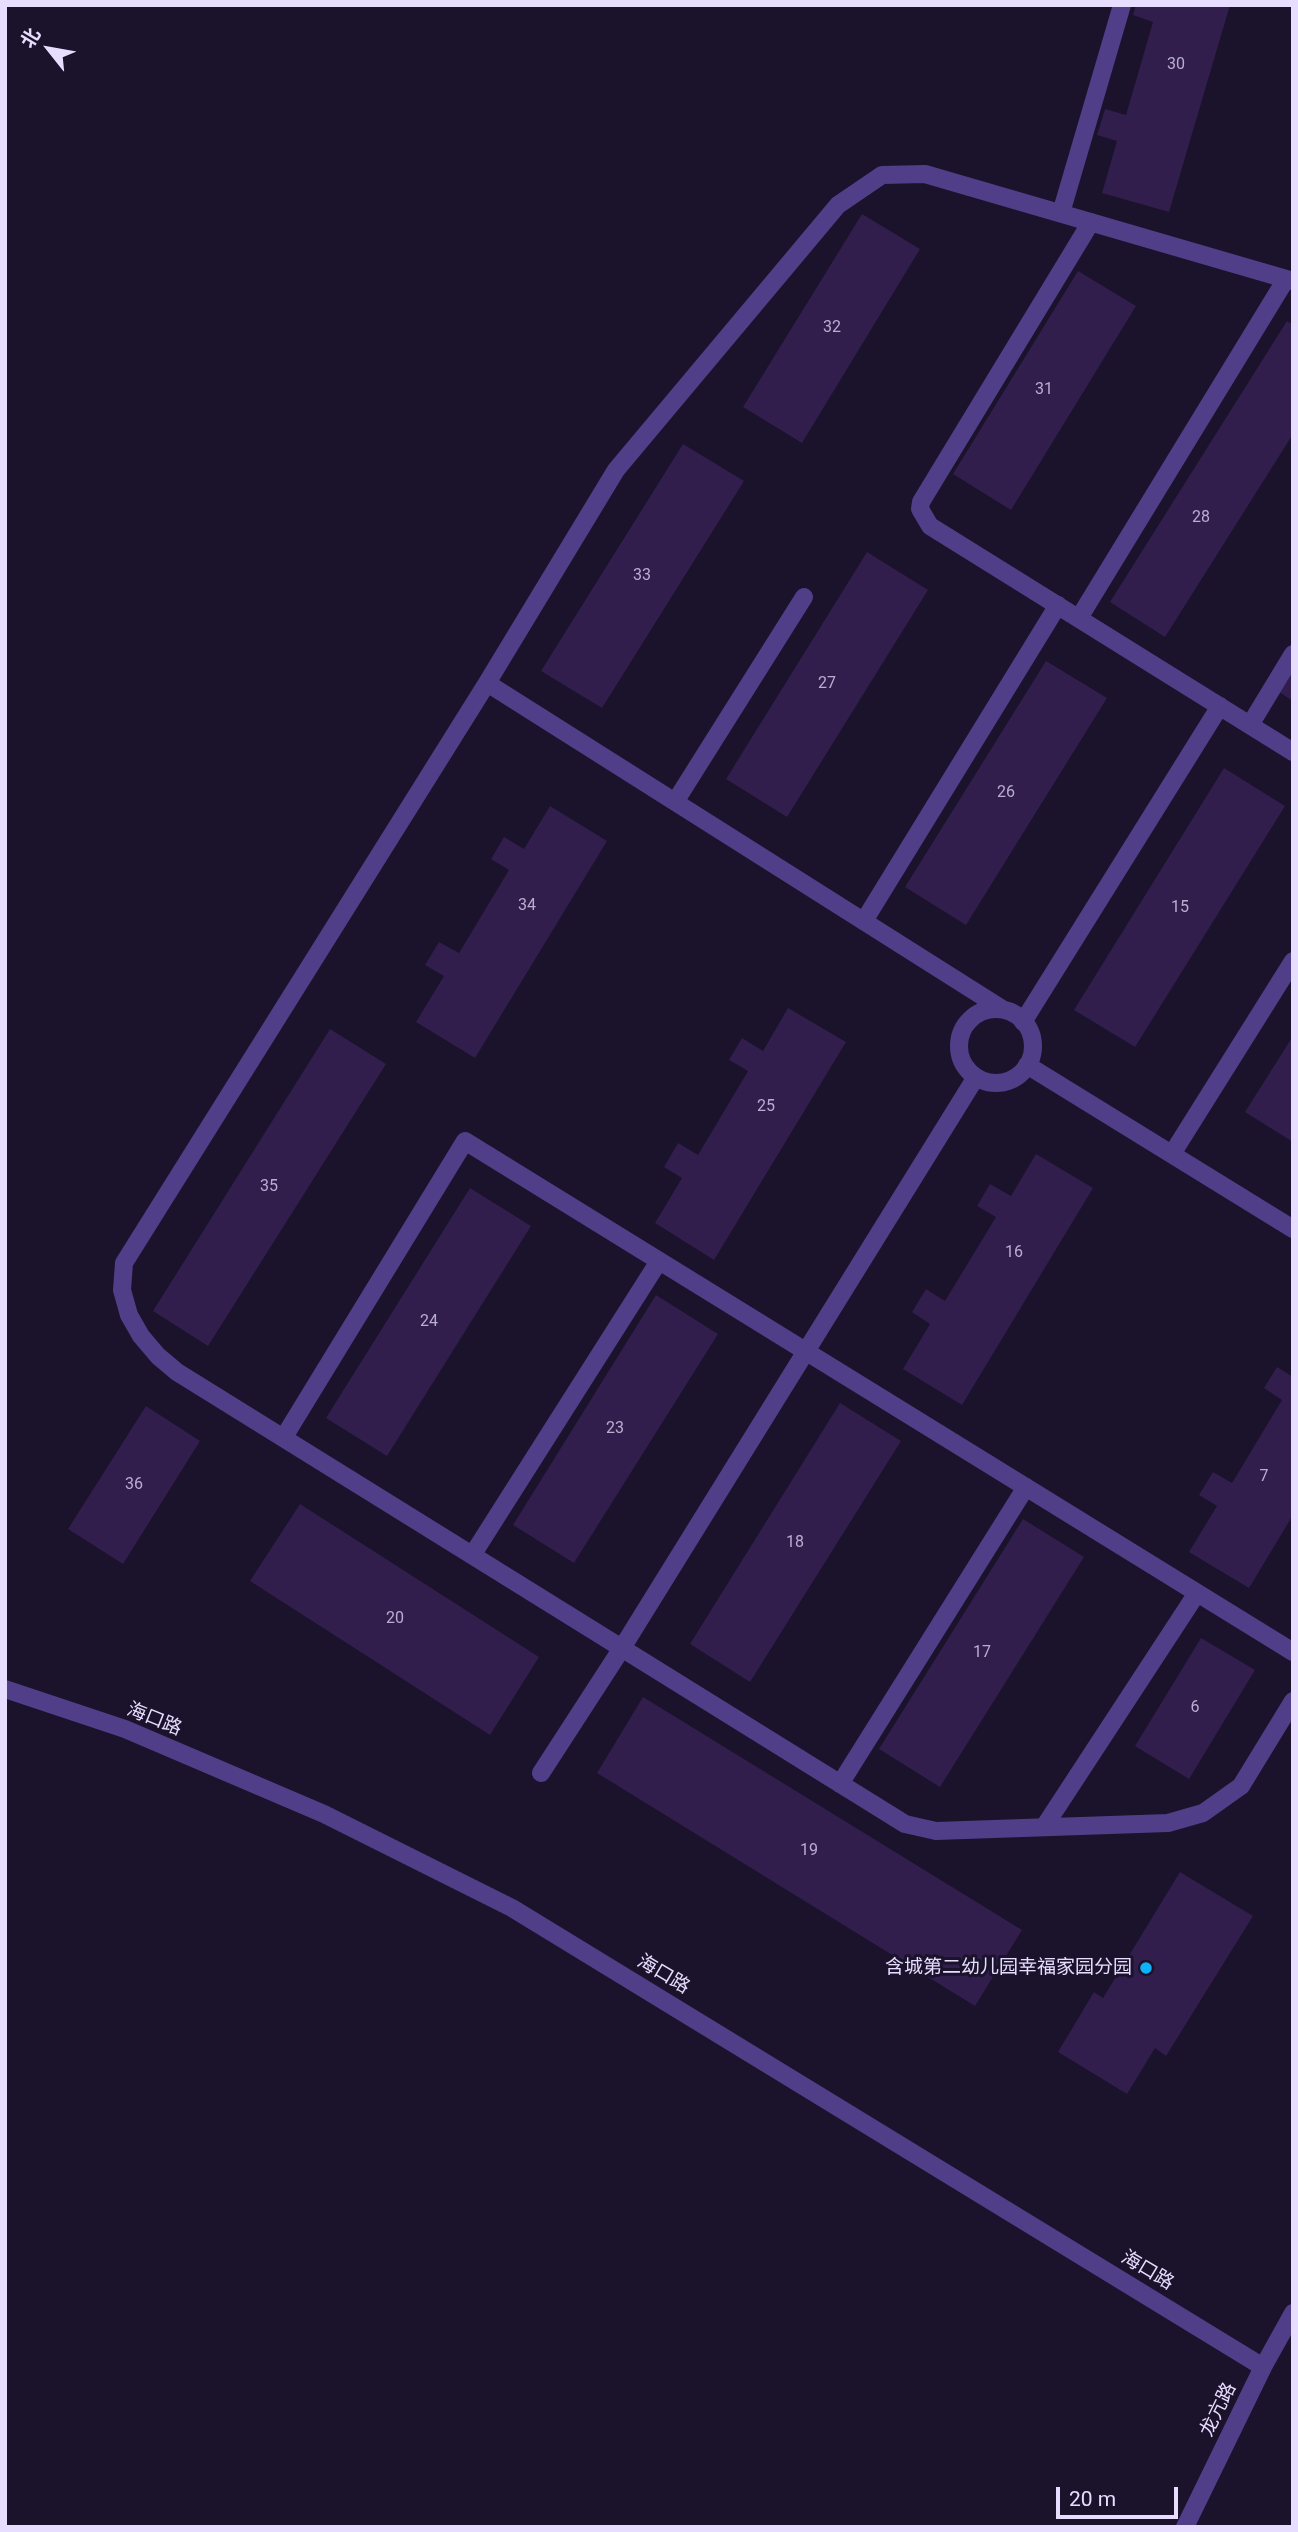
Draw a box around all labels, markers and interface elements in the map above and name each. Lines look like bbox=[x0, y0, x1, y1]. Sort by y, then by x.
north arrow bbox=[14, 14, 84, 84]
text: 北 bbox=[16, 24, 45, 52]
house number: 30 bbox=[1167, 55, 1185, 75]
house number: 32 bbox=[823, 318, 841, 338]
house number: 31 bbox=[1035, 380, 1053, 400]
house number: 28 bbox=[1192, 508, 1210, 528]
house number: 33 bbox=[633, 566, 651, 586]
house number: 27 bbox=[818, 674, 836, 694]
house number: 26 bbox=[997, 783, 1015, 803]
house number: 34 bbox=[518, 896, 536, 916]
house number: 15 bbox=[1171, 898, 1189, 918]
house number: 25 bbox=[757, 1097, 775, 1117]
house number: 35 bbox=[260, 1177, 278, 1197]
house number: 16 bbox=[1005, 1243, 1023, 1263]
house number: 24 bbox=[420, 1312, 438, 1332]
house number: 23 bbox=[606, 1419, 624, 1439]
house number: 7 bbox=[1260, 1467, 1268, 1487]
house number: 36 bbox=[125, 1475, 143, 1495]
house number: 18 bbox=[786, 1533, 804, 1553]
house number: 20 bbox=[386, 1609, 404, 1629]
house number: 17 bbox=[973, 1643, 991, 1663]
house number: 6 bbox=[1191, 1698, 1199, 1718]
street label: 海口路 bbox=[123, 1699, 185, 1741]
house number: 19 bbox=[800, 1841, 818, 1861]
street label: 海口路 bbox=[633, 1951, 693, 1999]
place label: 含城第二幼儿园幸福家园分园 bbox=[885, 1957, 1132, 1979]
marker: 含城第二幼儿园幸福家园分园 bbox=[1138, 1960, 1154, 1976]
street label: 海口路 bbox=[1117, 2247, 1177, 2295]
street label: 龙亢路 bbox=[1196, 2379, 1242, 2441]
scale bar bbox=[1060, 2472, 1182, 2516]
text: 20 m bbox=[1069, 2487, 1116, 2511]

